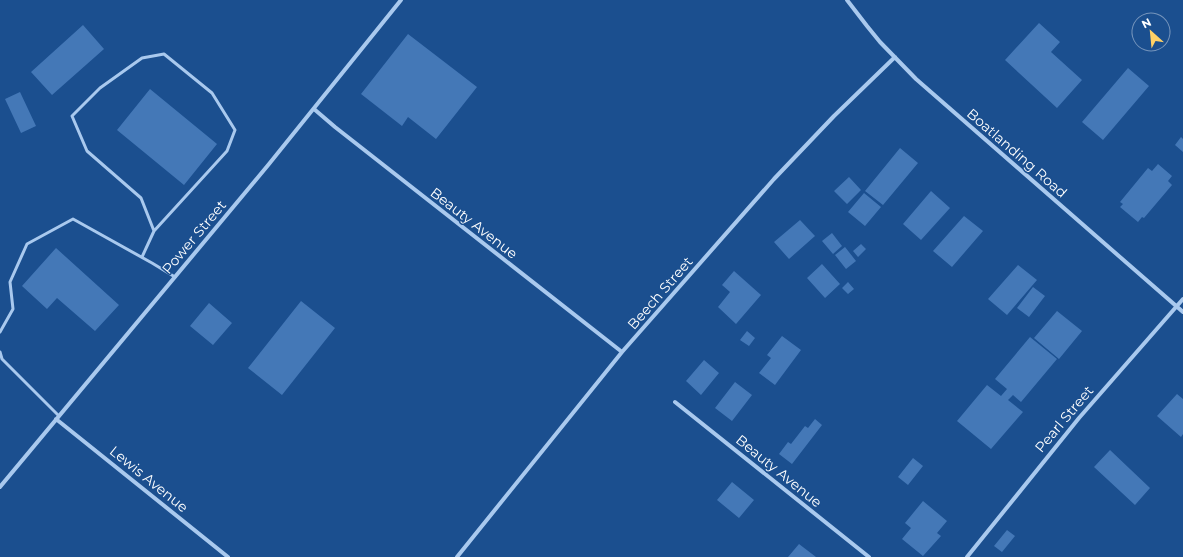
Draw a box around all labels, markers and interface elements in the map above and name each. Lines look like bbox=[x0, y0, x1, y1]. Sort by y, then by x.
north arrow bbox=[1131, 12, 1171, 52]
text: N bbox=[1139, 15, 1154, 31]
street label: Boatlanding Road bbox=[963, 104, 1071, 202]
street label: Beauty Avenue bbox=[427, 183, 521, 263]
street label: Power Street bbox=[158, 196, 230, 277]
street label: Beech Street bbox=[623, 253, 697, 333]
street label: Pearl Street bbox=[1031, 382, 1097, 456]
street label: Beauty Avenue bbox=[732, 431, 826, 511]
street label: Lewis Avenue bbox=[106, 442, 192, 516]

